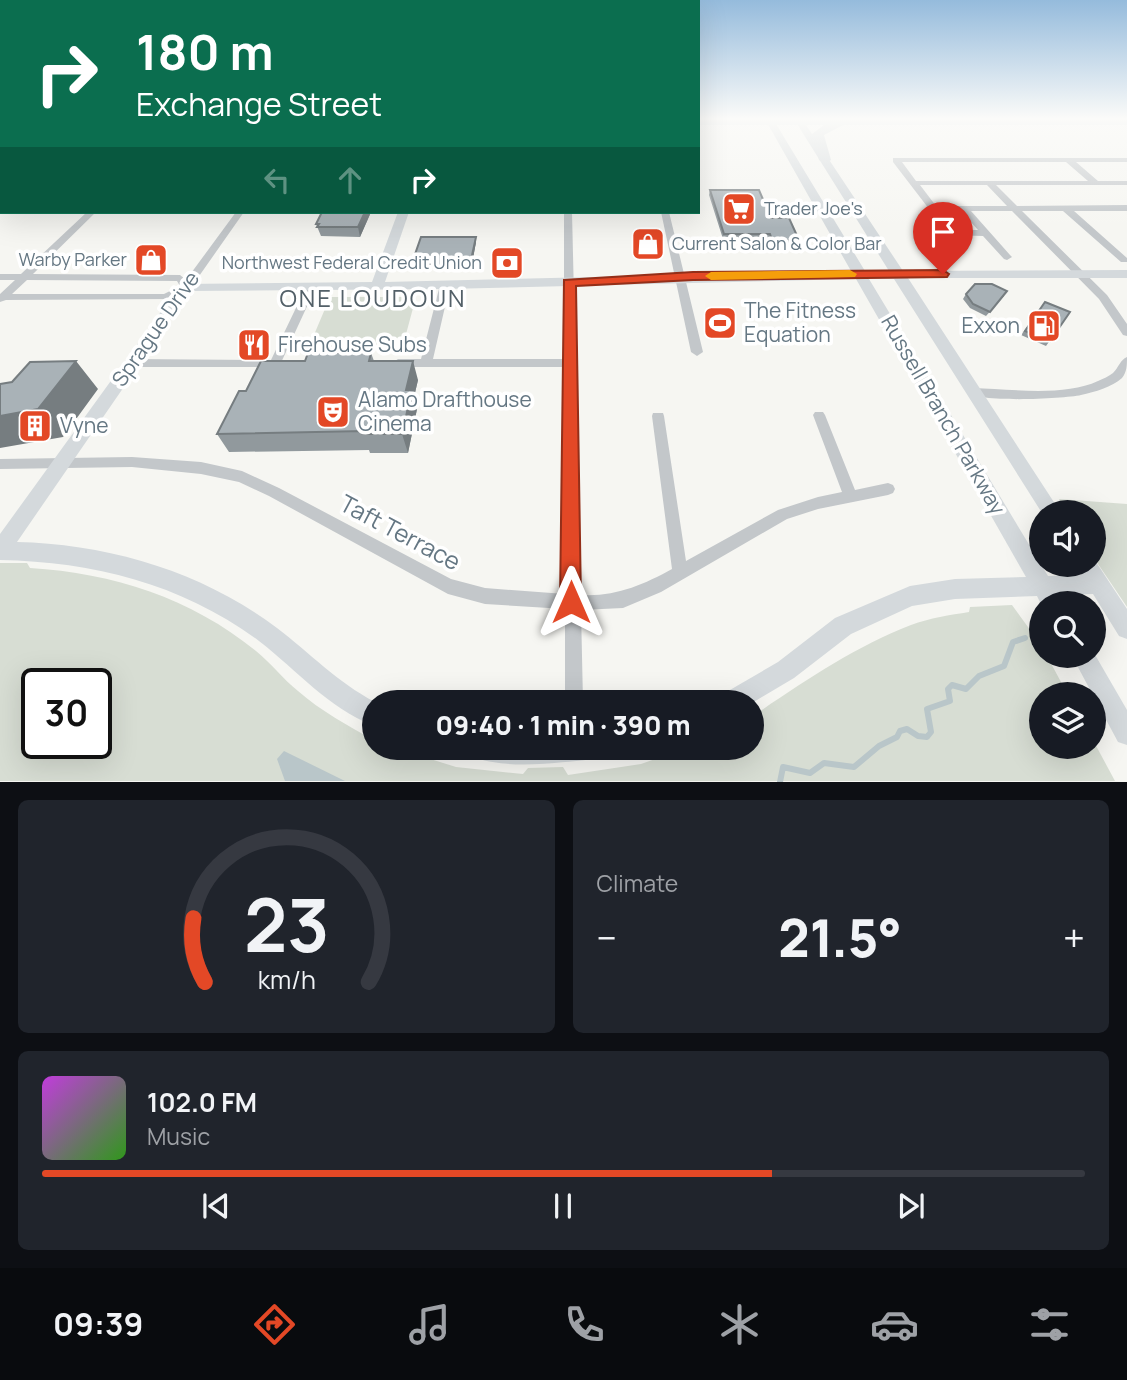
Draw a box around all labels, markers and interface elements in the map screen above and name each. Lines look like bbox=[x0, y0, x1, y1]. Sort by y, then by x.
text: 180 m bbox=[136, 18, 274, 85]
icon: right bbox=[21, 28, 112, 119]
text: Exchange Street bbox=[136, 82, 382, 126]
icon: left bbox=[258, 161, 296, 199]
icon: ahead bbox=[331, 161, 369, 199]
icon: right bbox=[404, 161, 442, 199]
supermarket icon: Trader Joe's bbox=[720, 190, 758, 228]
place label: Trader Joe's bbox=[764, 196, 863, 220]
pin bbox=[913, 202, 973, 274]
icon: arrive bbox=[924, 213, 962, 251]
shop icon: Current Salon & Color Bar bbox=[629, 225, 667, 263]
place label: Current Salon & Color Bar bbox=[672, 231, 882, 255]
shop icon: Warby Parker bbox=[132, 241, 170, 279]
bank icon: Northwest Federal Credit Union bbox=[488, 244, 526, 282]
place label: Warby Parker bbox=[19, 247, 127, 271]
place label: Northwest Federal Credit Union bbox=[222, 250, 482, 274]
street label: Sprague Drive bbox=[105, 265, 205, 392]
district label: ONE LOUDOUN bbox=[279, 281, 467, 314]
place label: The Fitness Equation bbox=[744, 296, 856, 348]
sports icon: The Fitness Equation bbox=[701, 304, 739, 342]
fuel station icon: Exxon bbox=[1025, 307, 1063, 345]
street label: Russell Branch Parkway bbox=[875, 310, 1012, 519]
place label: Exxon bbox=[961, 311, 1020, 339]
restaurant icon: Firehouse Subs bbox=[235, 326, 273, 364]
place label: Firehouse Subs bbox=[278, 330, 427, 358]
place label: Alamo Drafthouse Cinema bbox=[358, 385, 532, 437]
theatre icon: Alamo Drafthouse Cinema bbox=[314, 393, 352, 431]
building icon: Vyne bbox=[16, 407, 54, 445]
place label: Vyne bbox=[60, 411, 108, 439]
street label: Taft Terrace bbox=[334, 486, 467, 577]
map controls bbox=[1029, 500, 1106, 759]
button: sound bbox=[1029, 500, 1106, 577]
position arrow bbox=[534, 565, 608, 639]
button: search bbox=[1029, 591, 1106, 668]
speed limit sign: 30 bbox=[21, 668, 112, 759]
button: layers bbox=[1029, 682, 1106, 759]
text: 09:40 · 1 min · 390 m bbox=[436, 707, 690, 743]
text: Climate bbox=[597, 867, 678, 899]
text: 23 bbox=[243, 875, 329, 975]
text: 21.5° bbox=[778, 902, 902, 973]
text: − bbox=[597, 911, 617, 963]
text: + bbox=[1063, 911, 1085, 963]
text: km/h bbox=[257, 962, 315, 997]
text: 102.0 FM bbox=[147, 1084, 257, 1120]
text: Music bbox=[147, 1120, 210, 1152]
icon: previous bbox=[197, 1187, 235, 1225]
icon: pause bbox=[544, 1187, 582, 1225]
icon: next bbox=[892, 1187, 930, 1225]
icon: directions bbox=[250, 1300, 299, 1349]
icon: music bbox=[405, 1300, 454, 1349]
icon: phone bbox=[560, 1300, 609, 1349]
icon: climate bbox=[715, 1300, 764, 1349]
icon: car bbox=[870, 1300, 919, 1349]
icon: filters bbox=[1025, 1300, 1074, 1349]
text: 09:39 bbox=[53, 1302, 143, 1346]

